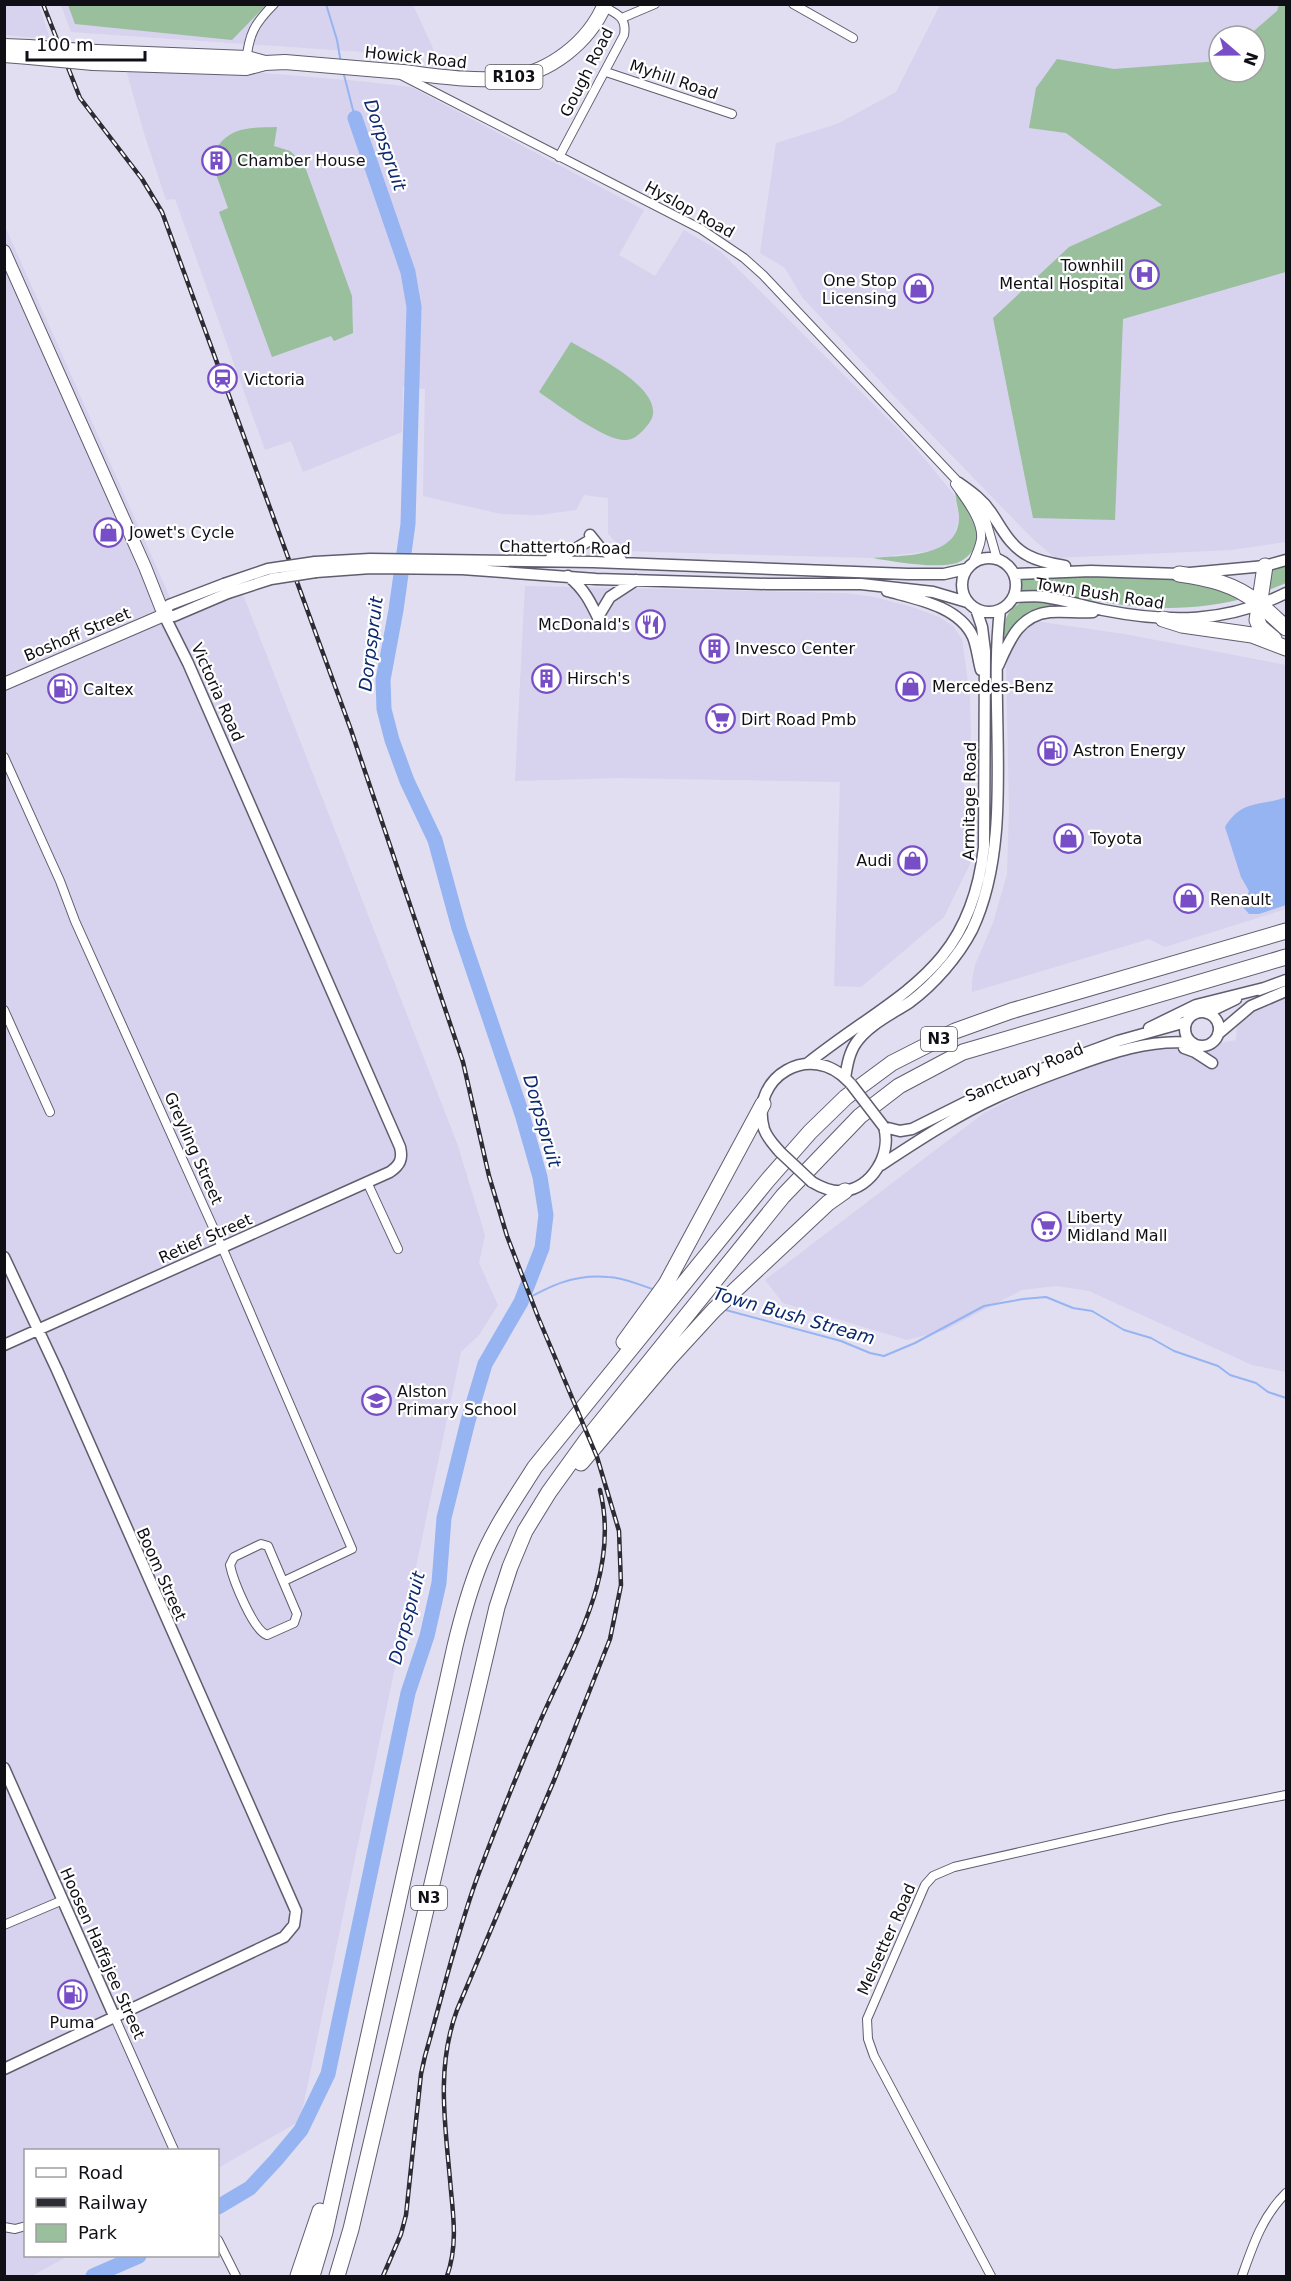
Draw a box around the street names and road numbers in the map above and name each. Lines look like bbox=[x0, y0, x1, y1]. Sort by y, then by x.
street label: Gough Road bbox=[556, 24, 617, 120]
street label: Howick Road bbox=[364, 43, 468, 72]
street label: Myhill Road bbox=[627, 56, 720, 103]
road number: R103 bbox=[486, 65, 542, 89]
street label: Hyslop Road bbox=[642, 177, 738, 242]
street label: Chatterton Road bbox=[499, 537, 631, 558]
street label: Town Bush Road bbox=[1033, 574, 1166, 613]
street label: Boshoff Street bbox=[21, 603, 133, 665]
street label: Victoria Road bbox=[187, 640, 248, 744]
street label: Armitage Road bbox=[959, 742, 980, 860]
road number: N3 bbox=[921, 1027, 957, 1051]
street label: Sanctuary Road bbox=[962, 1039, 1086, 1106]
street label: Greyling Street bbox=[160, 1089, 227, 1207]
street label: Retief Street bbox=[156, 1209, 255, 1268]
street label: Boom Street bbox=[133, 1525, 191, 1624]
street label: Hoosen Haffajee Street bbox=[56, 1865, 149, 2042]
street label: Melsetter Road bbox=[853, 1880, 920, 1998]
road number: N3 bbox=[411, 1886, 447, 1910]

